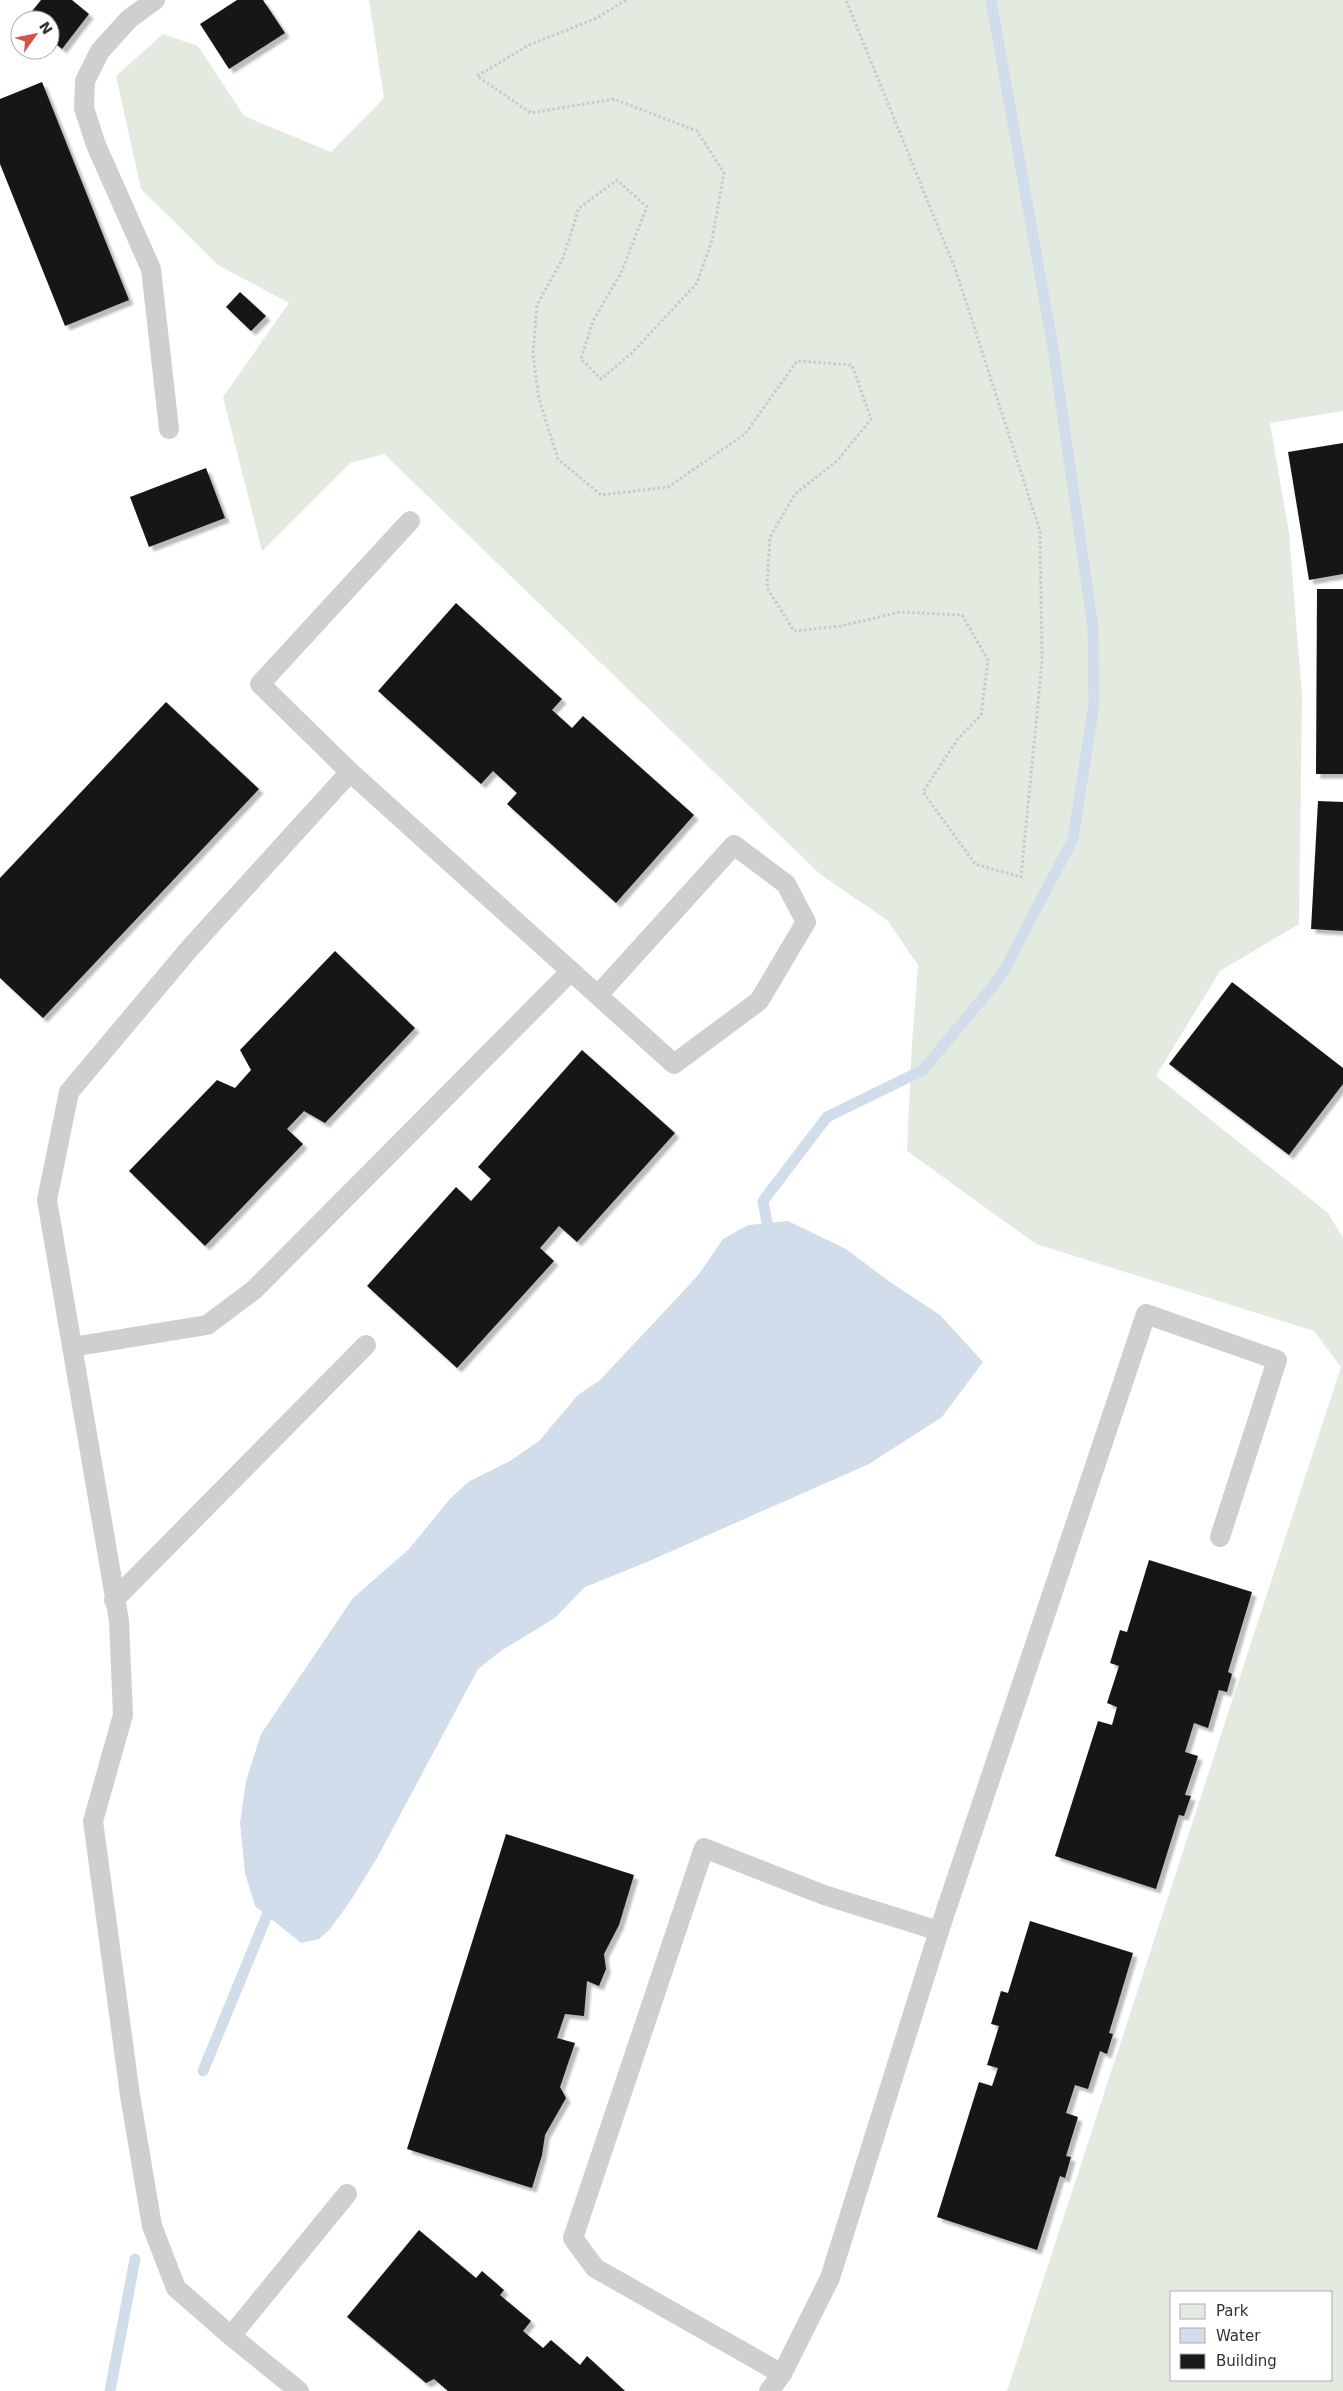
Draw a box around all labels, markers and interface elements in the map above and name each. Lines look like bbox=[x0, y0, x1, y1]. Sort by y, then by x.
north arrow bbox=[10, 10, 60, 60]
text: N bbox=[36, 19, 56, 37]
legend bbox=[1170, 2291, 1333, 2381]
text: Park bbox=[1216, 2302, 1249, 2320]
text: Water bbox=[1216, 2327, 1261, 2345]
text: Building bbox=[1216, 2352, 1277, 2370]

